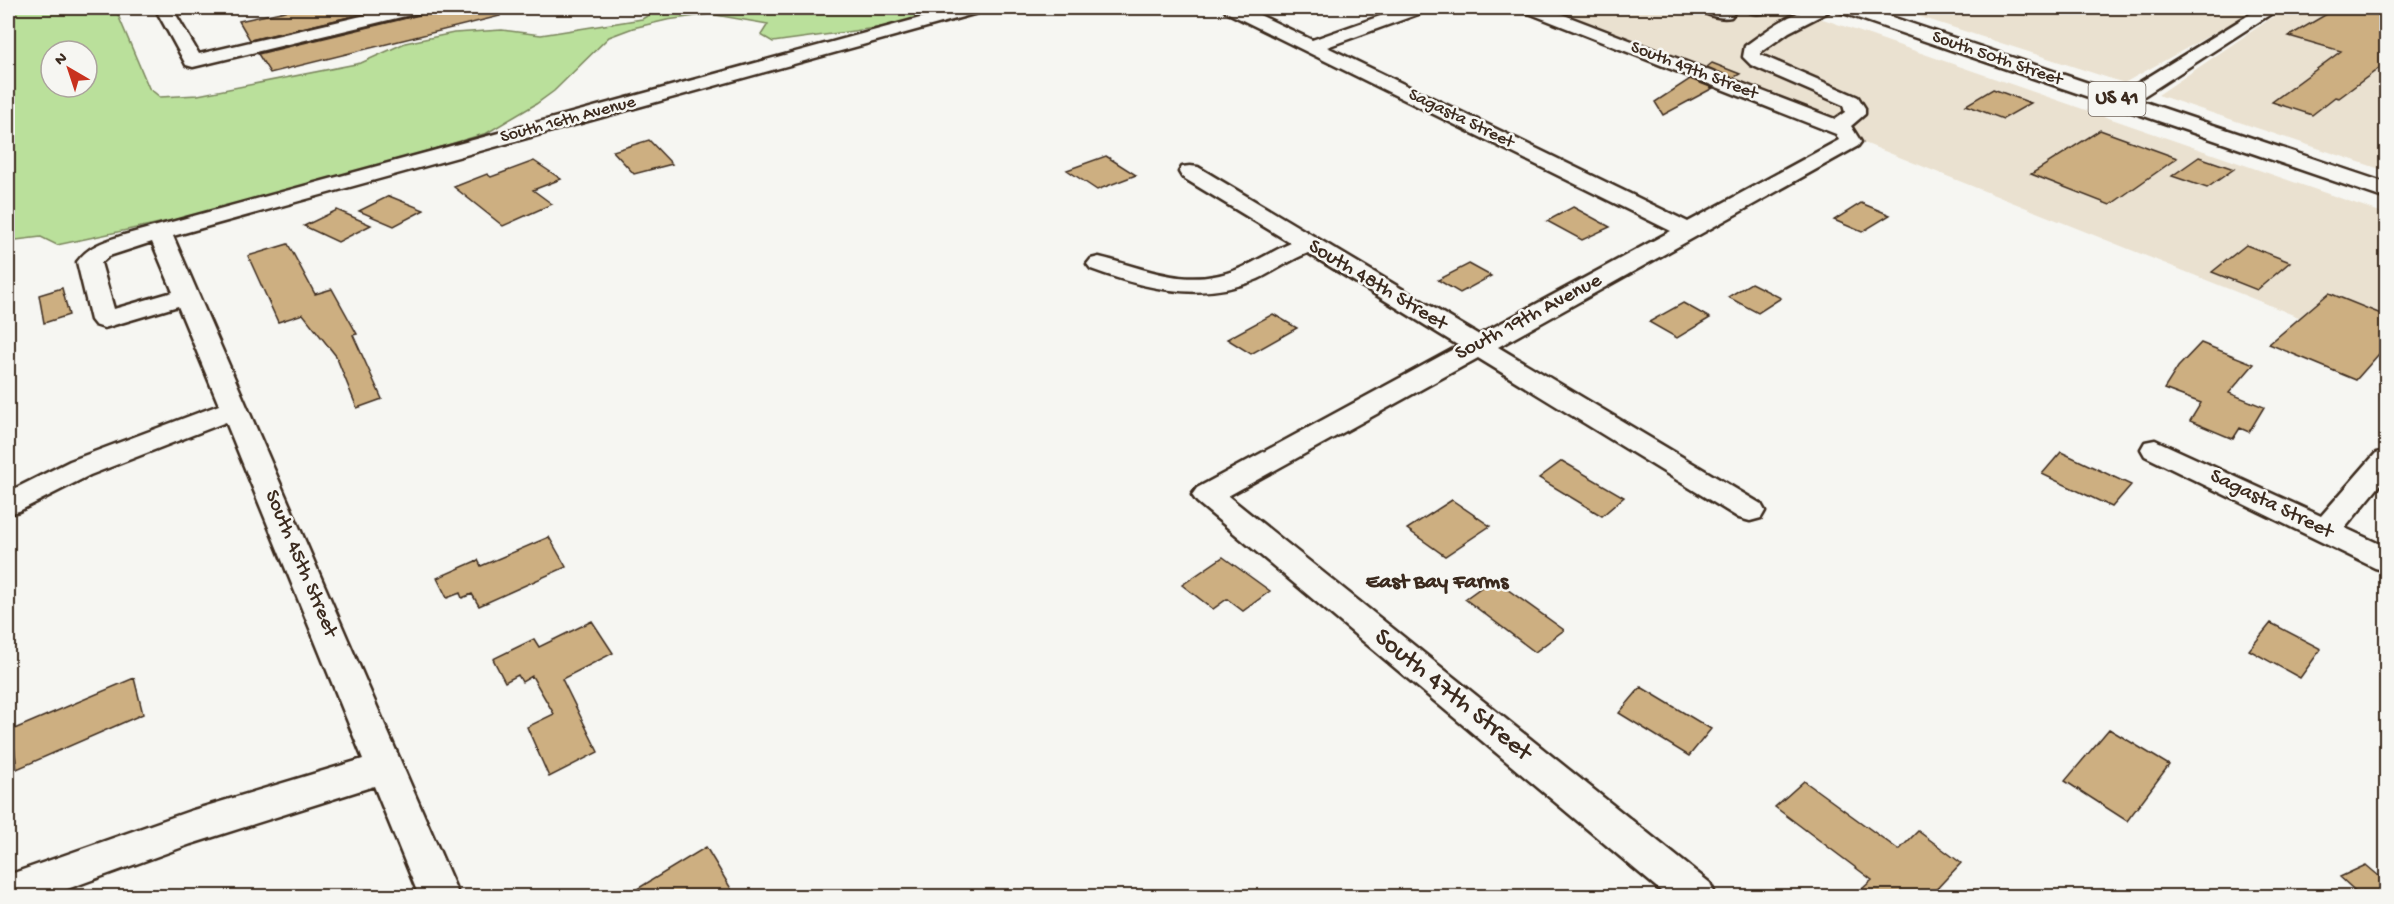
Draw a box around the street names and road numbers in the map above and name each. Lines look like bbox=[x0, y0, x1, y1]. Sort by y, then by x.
street label: South 50th Street bbox=[1929, 27, 2066, 92]
street label: South 49th Street bbox=[1628, 37, 1762, 105]
road number: US 41 bbox=[2088, 82, 2146, 116]
street label: Sagasta Street bbox=[1405, 84, 1519, 154]
street label: South 16th Avenue bbox=[498, 92, 639, 148]
street label: South 48th Street bbox=[1303, 235, 1453, 339]
street label: South 19th Avenue bbox=[1451, 268, 1608, 367]
street label: Sagasta Street bbox=[2205, 464, 2339, 547]
street label: South 45th Street bbox=[258, 487, 343, 643]
street label: South 47th Street bbox=[1367, 623, 1539, 771]

